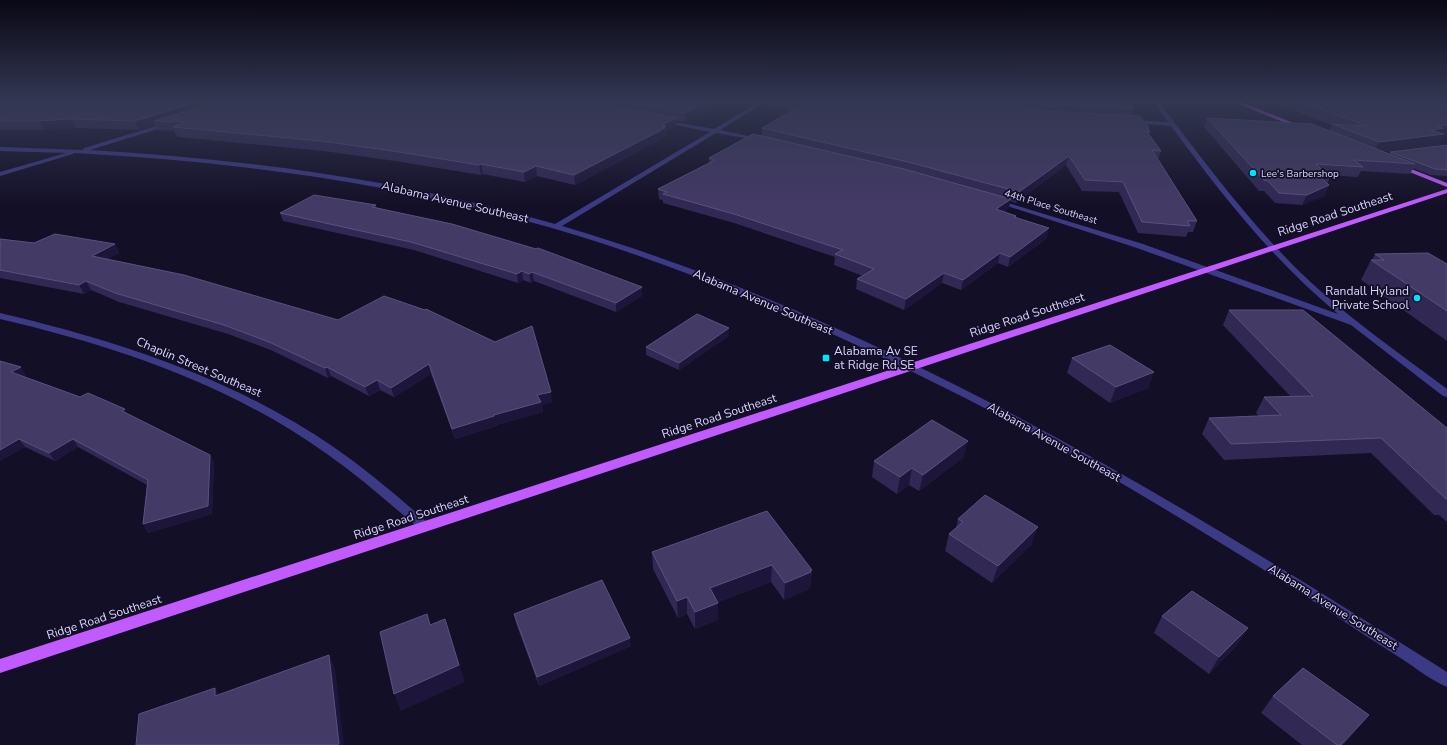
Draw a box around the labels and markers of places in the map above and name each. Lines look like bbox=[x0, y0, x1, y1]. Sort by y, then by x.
place label: Lee's Barbershop bbox=[1261, 167, 1339, 181]
marker: Lee's Barbershop bbox=[1248, 168, 1258, 178]
place label: Randall Hyland Private School bbox=[1325, 283, 1409, 313]
marker: Randall Hyland Private School bbox=[1412, 293, 1422, 303]
place label: Alabama Av SE at Ridge Rd SE bbox=[834, 343, 918, 373]
marker: Alabama Av SE at Ridge Rd SE bbox=[821, 353, 831, 363]

